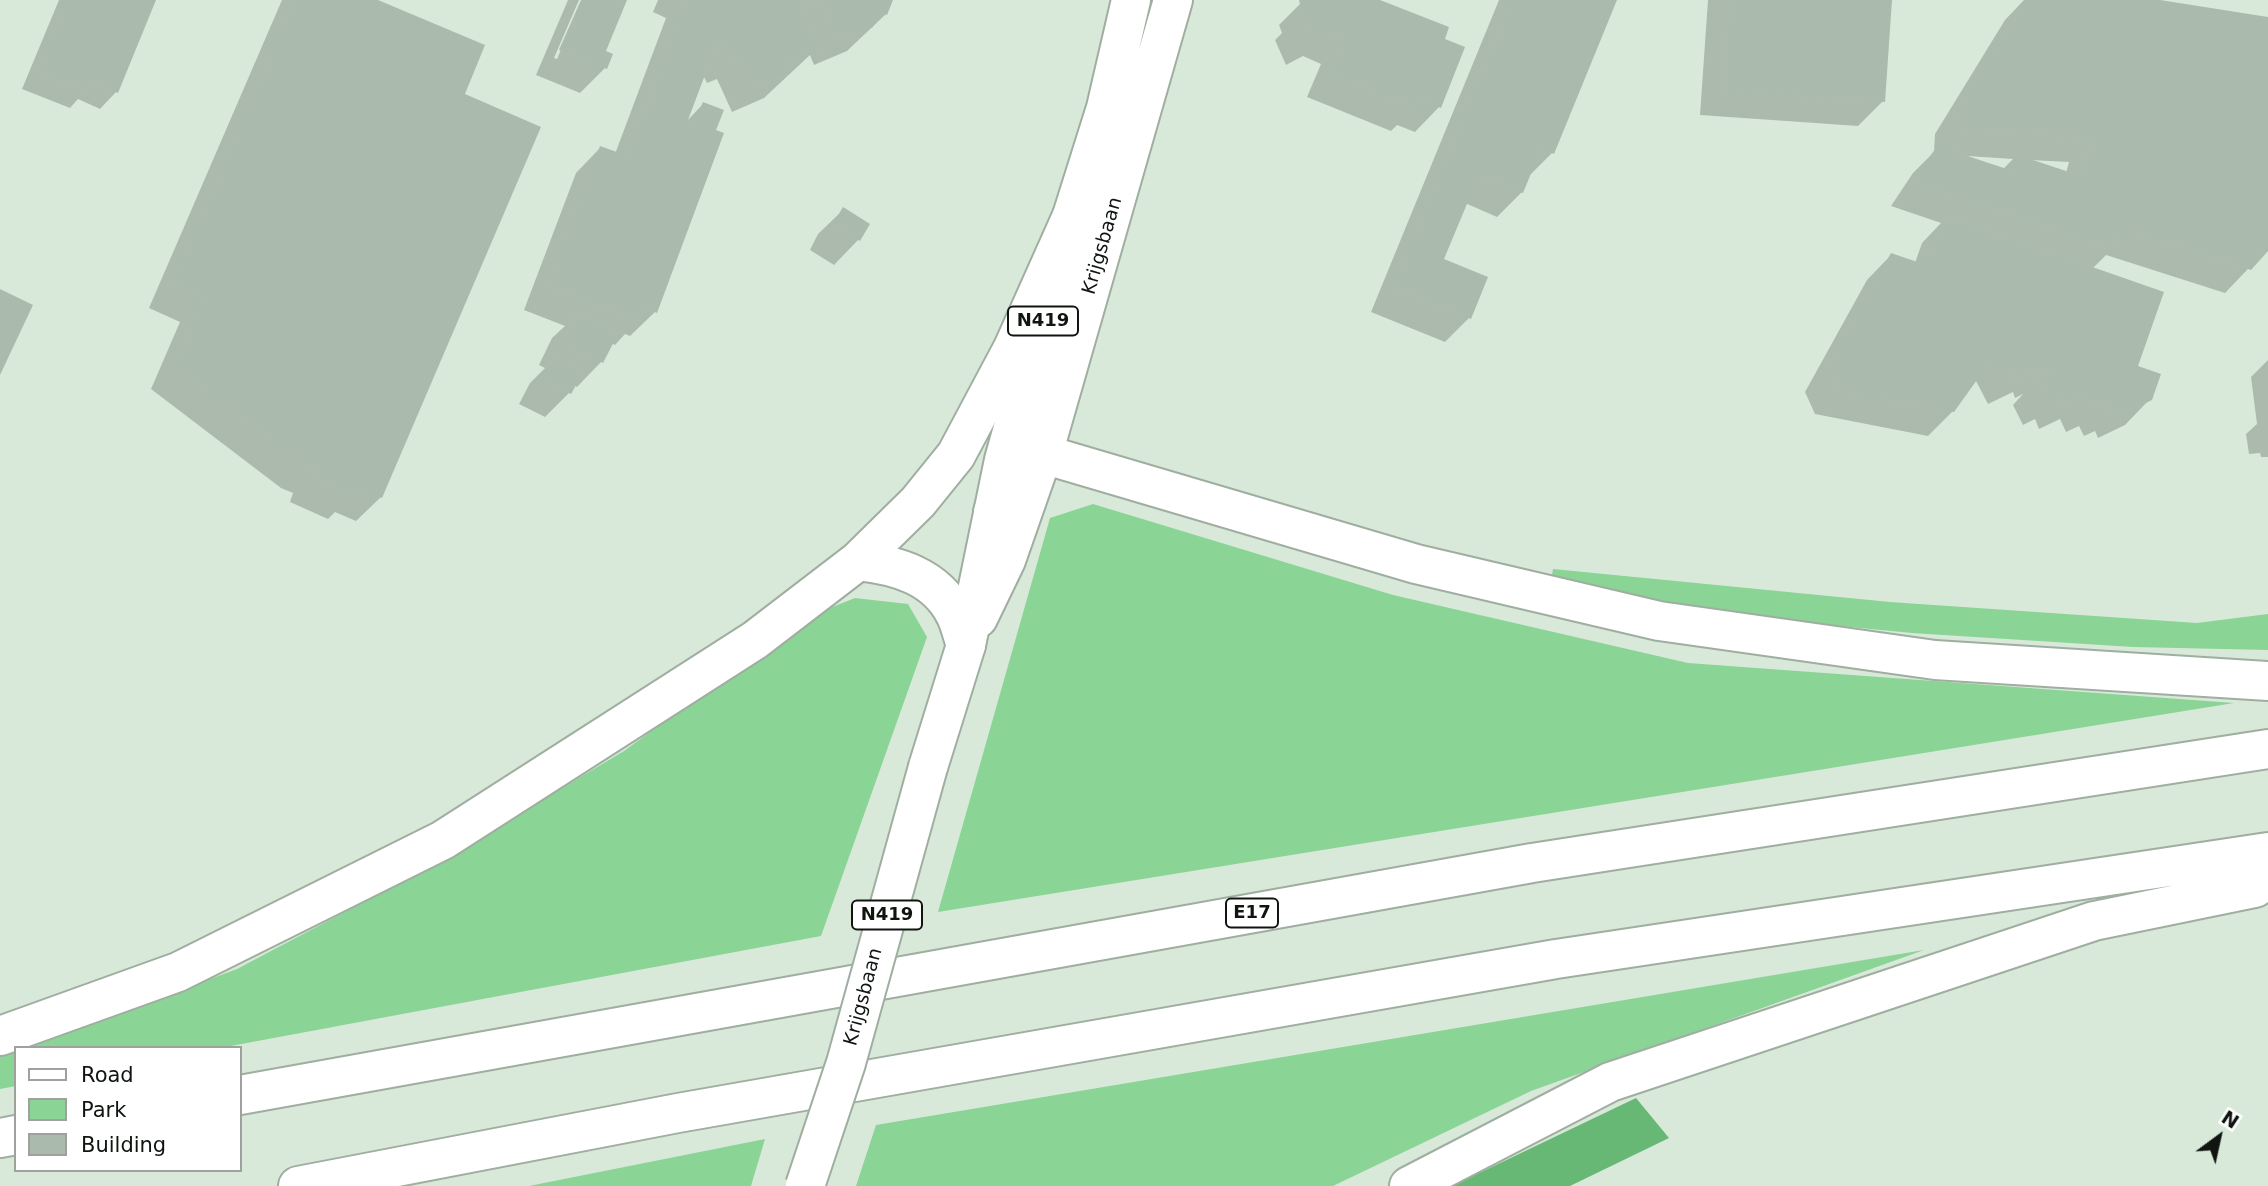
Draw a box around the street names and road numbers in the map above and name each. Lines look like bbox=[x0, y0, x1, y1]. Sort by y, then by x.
street label: Krijgsbaan bbox=[1078, 195, 1128, 297]
road number: N419 bbox=[1008, 306, 1078, 335]
road number: E17 bbox=[1226, 898, 1278, 928]
road number: N419 bbox=[852, 900, 922, 930]
street label: Krijgsbaan bbox=[840, 946, 888, 1048]

